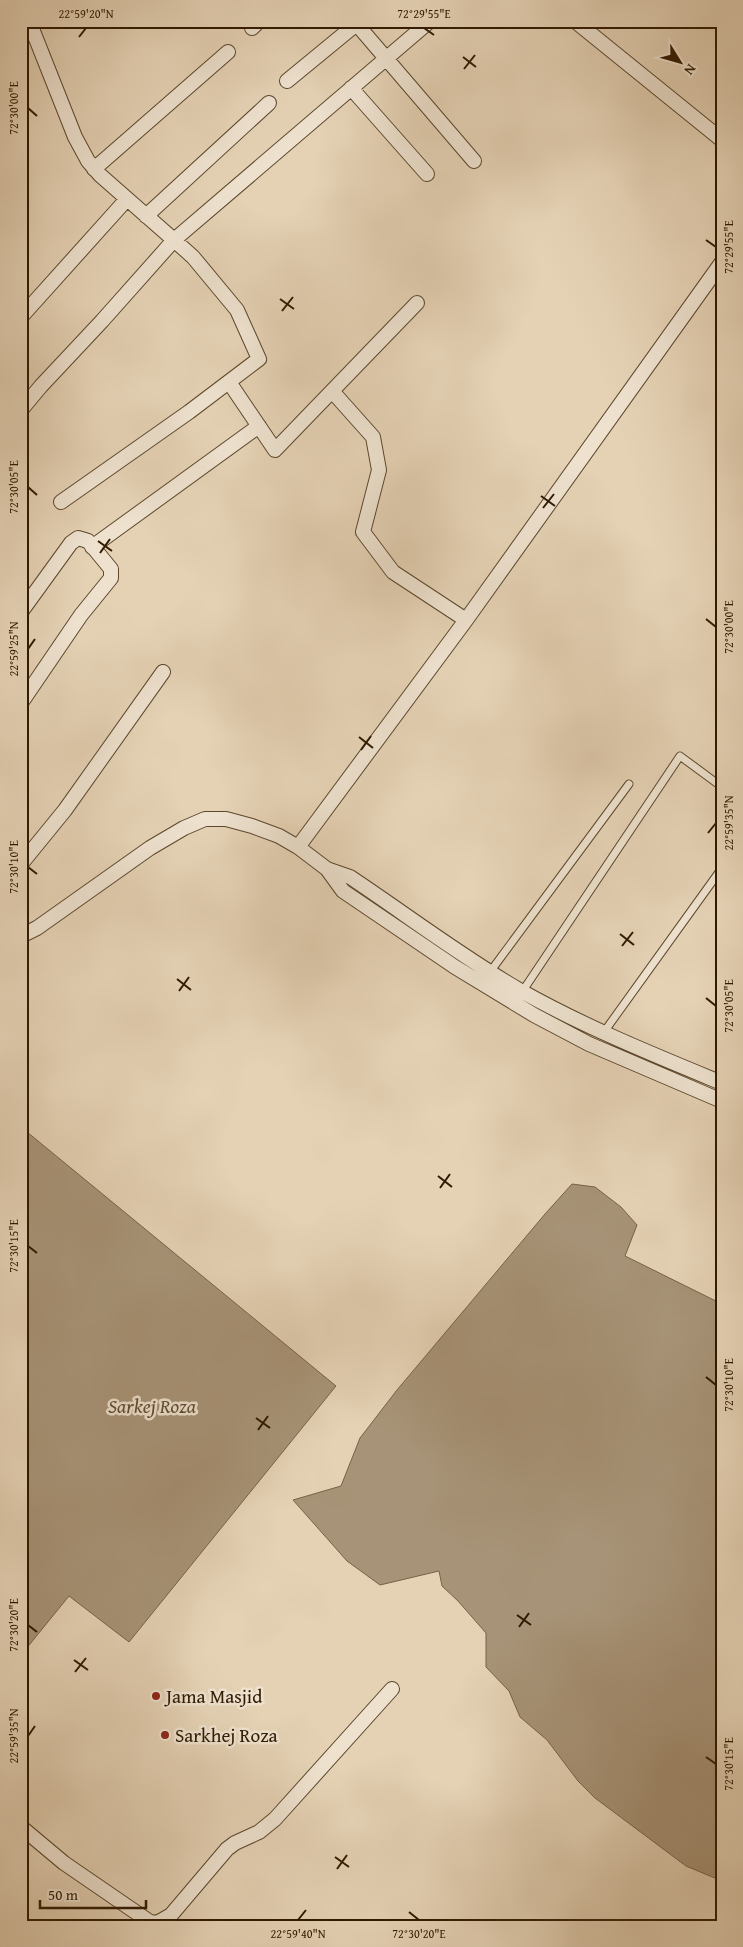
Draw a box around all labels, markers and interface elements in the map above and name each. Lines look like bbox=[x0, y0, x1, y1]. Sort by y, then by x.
text: 22°59'20"N bbox=[58, 5, 114, 22]
text: 72°29'55"E bbox=[397, 5, 451, 22]
north arrow bbox=[656, 38, 706, 88]
text: N bbox=[679, 60, 701, 80]
text: 72°30'00"E bbox=[5, 81, 22, 135]
text: 72°29'55"E bbox=[720, 220, 737, 274]
text: 72°30'05"E bbox=[5, 460, 22, 514]
text: 72°30'00"E bbox=[720, 600, 737, 654]
text: 22°59'25"N bbox=[5, 621, 22, 677]
text: 22°59'35"N bbox=[720, 795, 737, 851]
text: 72°30'10"E bbox=[5, 840, 22, 894]
text: 72°30'05"E bbox=[720, 979, 737, 1033]
text: 72°30'15"E bbox=[5, 1219, 22, 1273]
text: 72°30'10"E bbox=[720, 1358, 737, 1412]
water label: Sarkej Roza bbox=[108, 1391, 197, 1420]
text: 72°30'20"E bbox=[5, 1598, 22, 1652]
place label: Jama Masjid bbox=[164, 1682, 263, 1710]
marker: Jama Masjid bbox=[150, 1690, 162, 1702]
text: 22°59'35"N bbox=[5, 1708, 22, 1764]
place label: Sarkhej Roza bbox=[175, 1721, 278, 1749]
marker: Sarkhej Roza bbox=[159, 1729, 171, 1741]
text: 72°30'15"E bbox=[720, 1737, 737, 1791]
scale bar bbox=[40, 1877, 146, 1909]
text: 50 m bbox=[48, 1884, 79, 1905]
text: 22°59'40"N bbox=[270, 1925, 326, 1942]
text: 72°30'20"E bbox=[392, 1925, 446, 1942]

